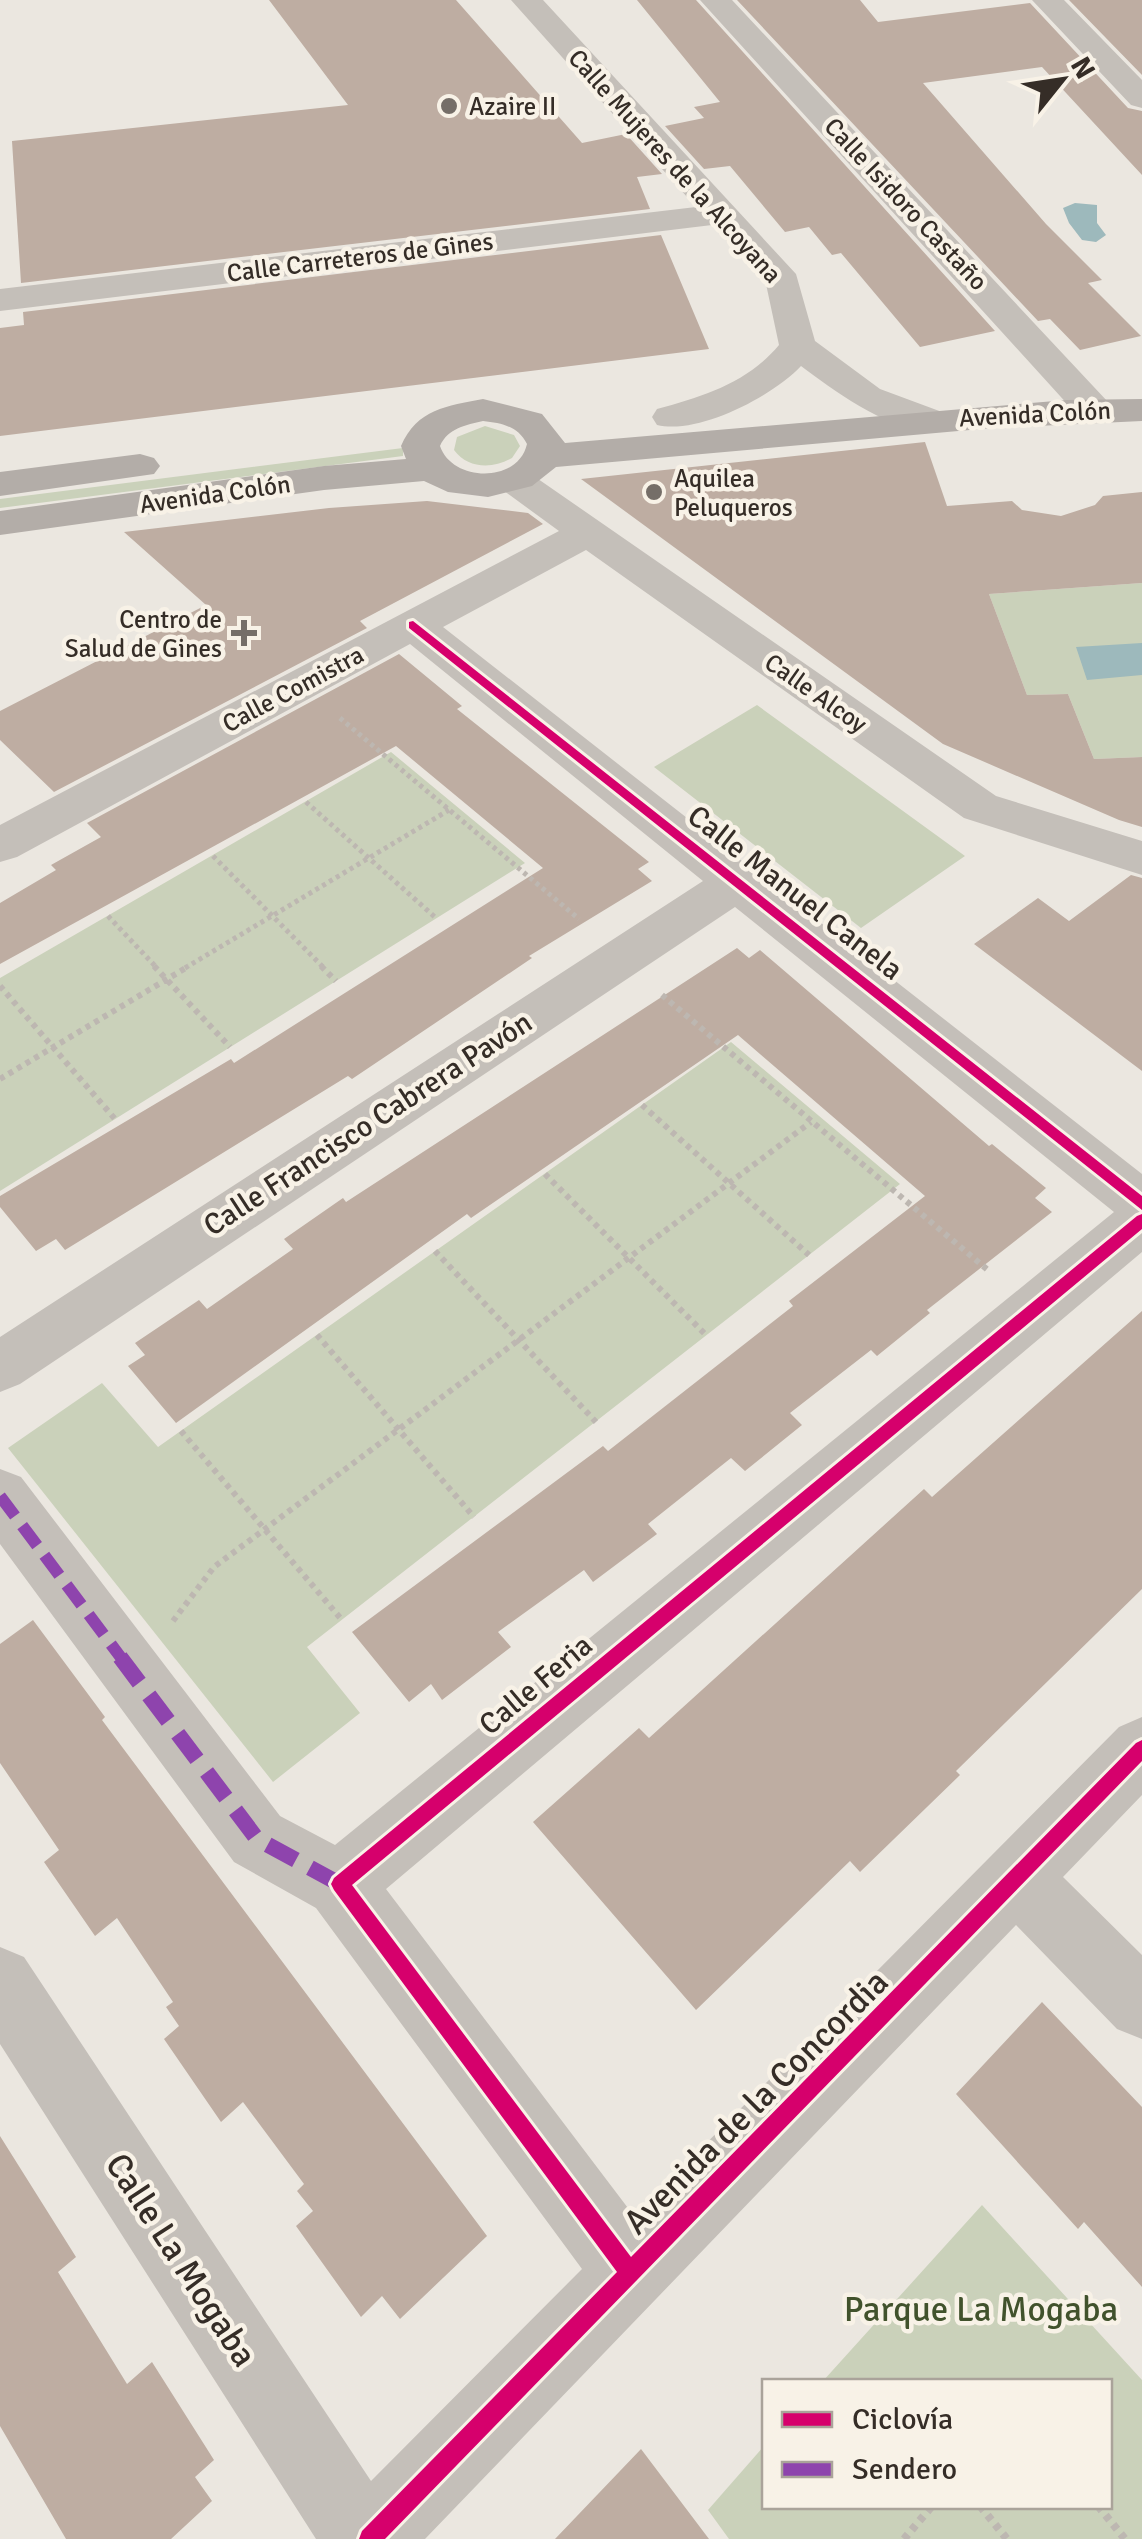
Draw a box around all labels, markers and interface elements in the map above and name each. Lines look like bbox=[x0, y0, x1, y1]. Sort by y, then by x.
north arrow bbox=[1012, 30, 1112, 130]
street label: Calle Mujeres de la Alcoyana bbox=[562, 43, 788, 289]
text: N bbox=[1063, 51, 1102, 85]
place label: Azaire II bbox=[469, 91, 556, 122]
marker: Azaire II bbox=[438, 95, 460, 117]
street label: Calle Isidoro Castaño bbox=[818, 111, 994, 297]
street label: Calle Carreteros de Gines bbox=[225, 225, 495, 289]
street label: Avenida Colón bbox=[958, 395, 1112, 433]
place label: Aquilea Peluqueros bbox=[674, 463, 793, 523]
street label: Avenida Colón bbox=[138, 468, 292, 520]
marker: Aquilea Peluqueros bbox=[643, 481, 665, 503]
place label: Centro de Salud de Gines bbox=[65, 604, 222, 664]
marker: Centro de Salud de Gines bbox=[231, 620, 257, 646]
street label: Calle Comistra bbox=[217, 639, 369, 739]
street label: Calle Alcoy bbox=[759, 647, 873, 740]
street label: Calle Manuel Canela bbox=[680, 798, 910, 988]
street label: Calle Francisco Cabrera Pavón bbox=[197, 1004, 539, 1244]
street label: Calle Feria bbox=[472, 1627, 600, 1743]
street label: Avenida de la Concordia bbox=[615, 1961, 897, 2243]
street label: Calle La Mogaba bbox=[96, 2145, 266, 2375]
park label: Parque La Mogaba bbox=[844, 2288, 1118, 2331]
legend bbox=[762, 2379, 1112, 2509]
text: Ciclovía bbox=[852, 2401, 953, 2438]
text: Sendero bbox=[852, 2451, 957, 2488]

